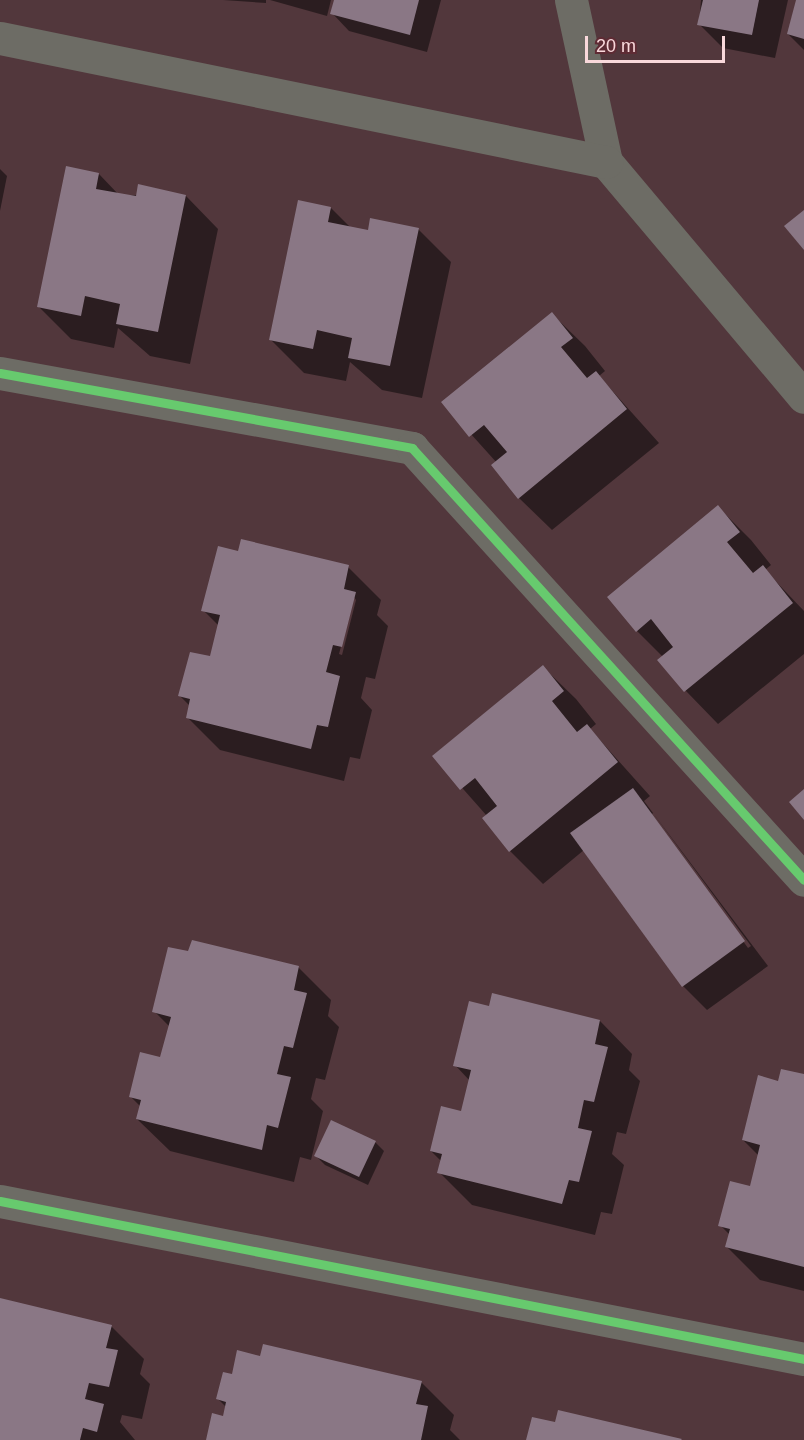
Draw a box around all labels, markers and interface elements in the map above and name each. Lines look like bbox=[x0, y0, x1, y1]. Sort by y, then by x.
scale bar bbox=[588, 24, 728, 62]
text: 20 m bbox=[596, 36, 636, 56]

